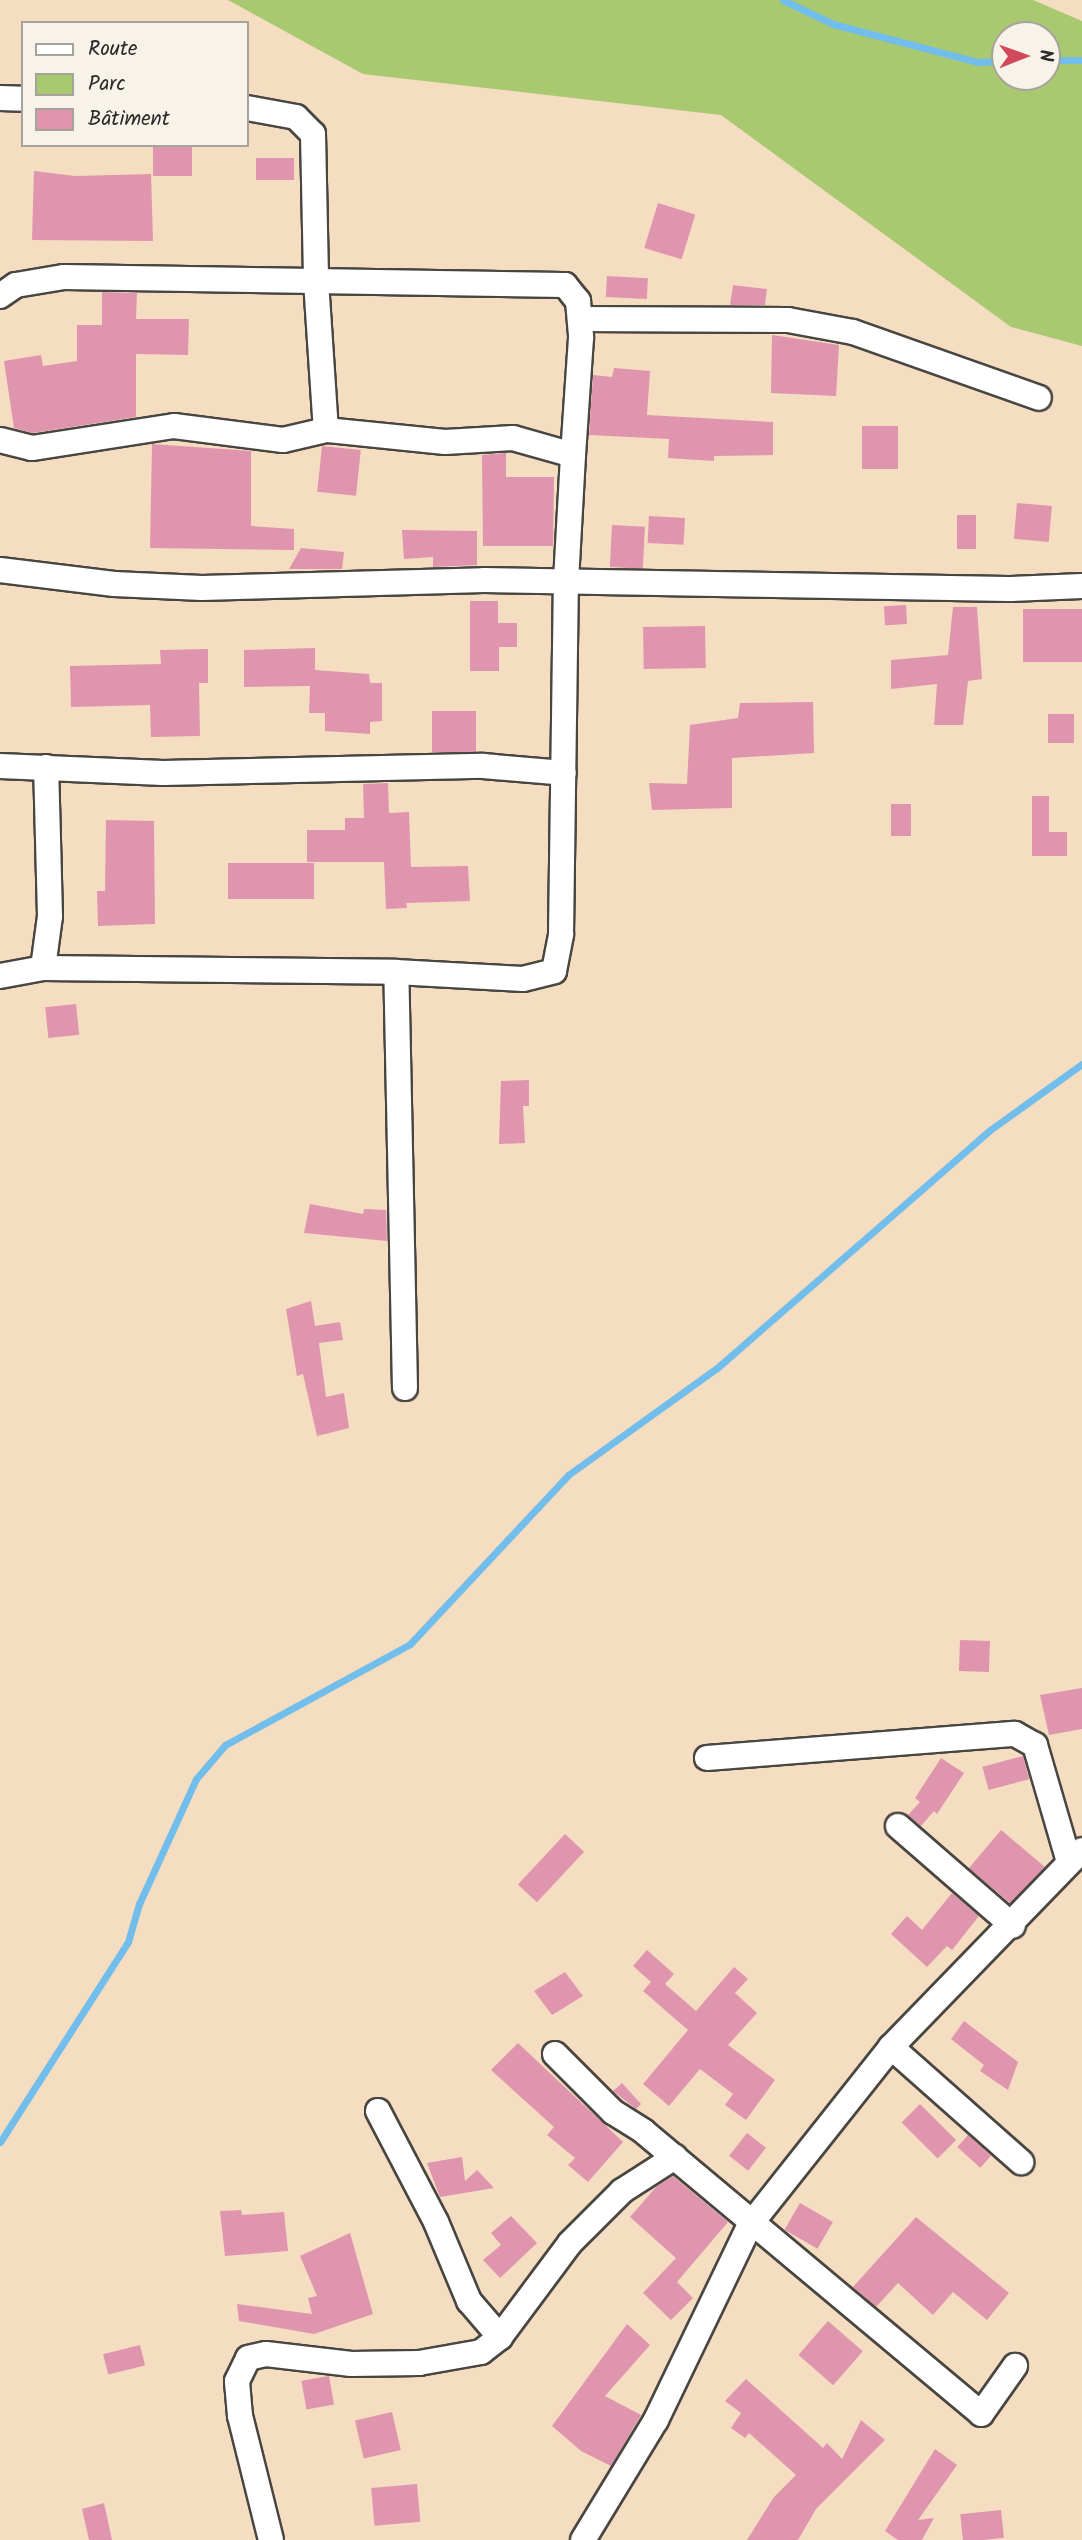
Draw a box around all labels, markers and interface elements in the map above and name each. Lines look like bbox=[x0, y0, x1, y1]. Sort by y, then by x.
legend bbox=[21, 21, 248, 147]
north arrow bbox=[991, 21, 1061, 91]
text: Route bbox=[88, 33, 137, 66]
text: N bbox=[1030, 49, 1060, 62]
text: Parc bbox=[88, 68, 126, 101]
text: Bâtiment bbox=[88, 103, 170, 136]

